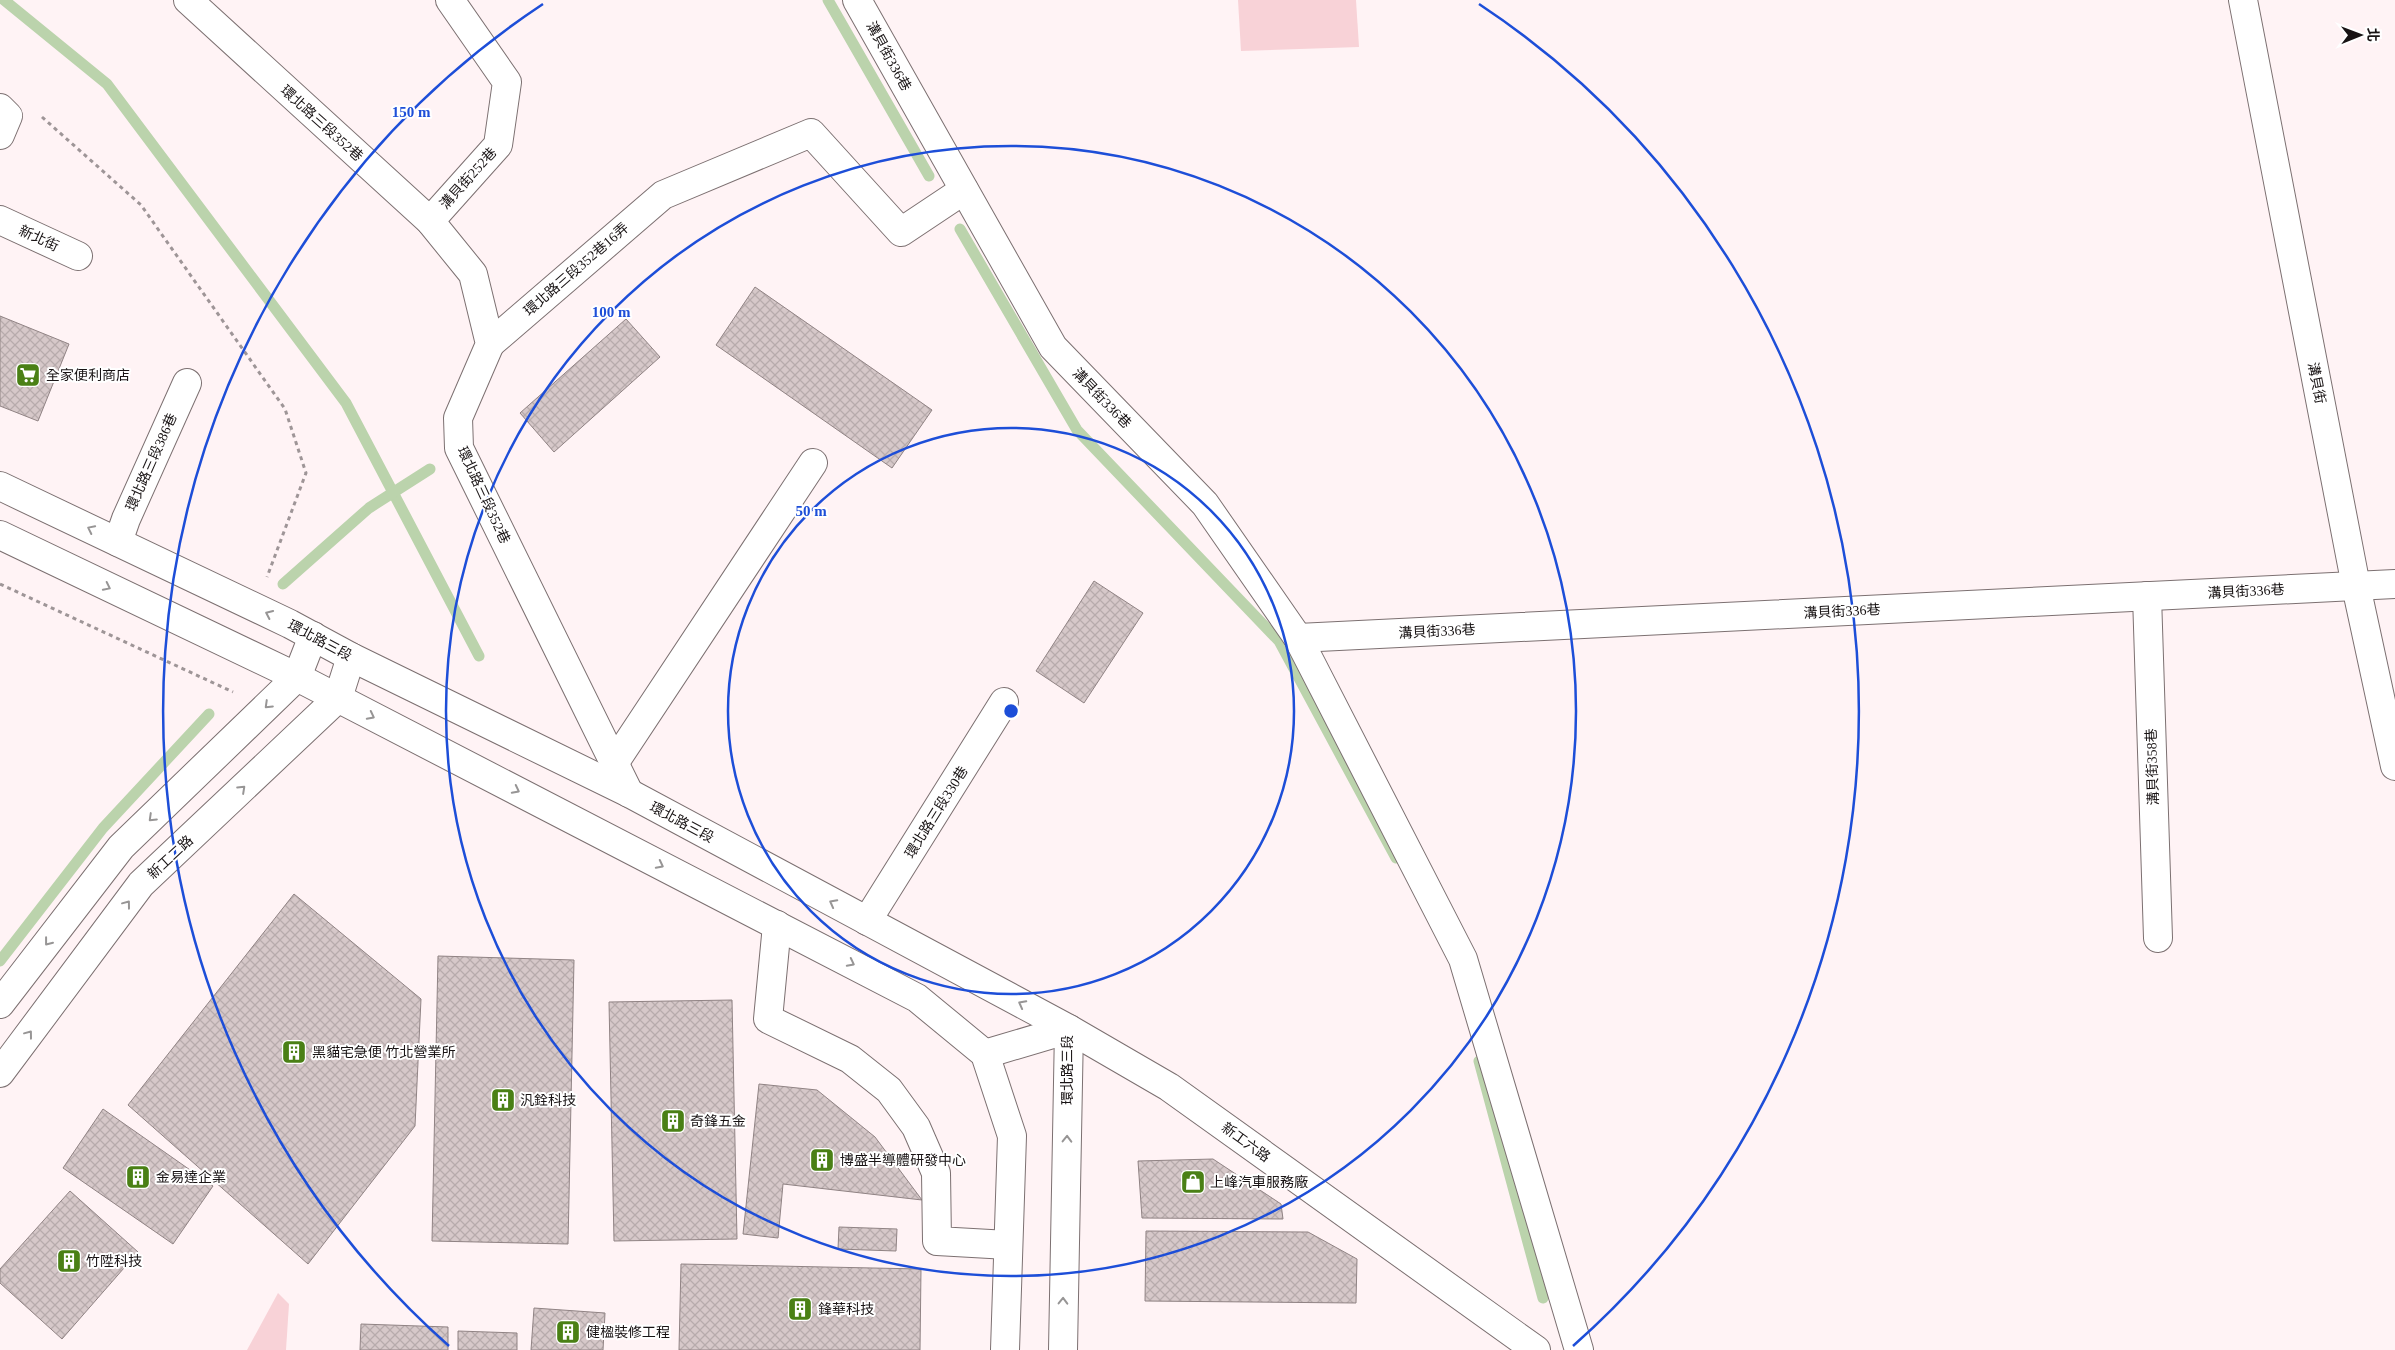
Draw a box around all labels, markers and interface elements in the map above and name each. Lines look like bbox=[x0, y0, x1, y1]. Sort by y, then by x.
north arrow bbox=[2335, 10, 2385, 60]
street label: 溝貝街336巷 bbox=[863, 19, 914, 94]
text: 北 bbox=[2365, 28, 2380, 42]
street label: 環北路三段352巷 bbox=[278, 82, 366, 164]
text: 150 m bbox=[392, 104, 431, 120]
street label: 溝貝街252巷 bbox=[437, 145, 500, 212]
street label: 環北路三段352巷16弄 bbox=[521, 219, 631, 319]
street label: 新北街 bbox=[17, 222, 61, 254]
text: 100 m bbox=[592, 304, 631, 320]
street label: 溝貝街 bbox=[2305, 361, 2328, 405]
supermarket icon: 全家便利商店 bbox=[15, 362, 41, 388]
street label: 溝貝街336巷 bbox=[1070, 365, 1134, 431]
place label: 全家便利商店 bbox=[46, 367, 130, 383]
street label: 環北路三段386巷 bbox=[122, 411, 180, 513]
street label: 環北路三段352巷 bbox=[455, 444, 513, 546]
text: 50 m bbox=[795, 503, 827, 519]
one-way arrow bbox=[87, 525, 96, 535]
one-way arrow bbox=[102, 580, 111, 591]
street label: 溝貝街336巷 bbox=[2207, 582, 2285, 601]
street label: 溝貝街336巷 bbox=[1803, 602, 1881, 621]
one-way arrow bbox=[266, 610, 275, 620]
street label: 環北路三段 bbox=[285, 617, 355, 663]
street label: 溝貝街336巷 bbox=[1398, 622, 1476, 641]
one-way arrow bbox=[265, 699, 274, 708]
centre of rings bbox=[1002, 702, 1020, 720]
one-way arrow bbox=[366, 710, 375, 720]
street label: 溝貝街358巷 bbox=[2144, 728, 2161, 806]
street label: 環北路三段330巷 bbox=[901, 763, 971, 861]
one-way arrow bbox=[510, 784, 519, 794]
one-way arrow bbox=[236, 786, 245, 795]
street label: 環北路三段 bbox=[647, 799, 717, 845]
one-way arrow bbox=[148, 812, 157, 821]
street label: 新工二路 bbox=[145, 833, 196, 882]
one-way arrow bbox=[655, 859, 664, 869]
one-way arrow bbox=[829, 899, 838, 909]
one-way arrow bbox=[121, 901, 129, 910]
one-way arrow bbox=[45, 936, 53, 945]
one-way arrow bbox=[846, 957, 855, 967]
one-way arrow bbox=[1018, 1000, 1027, 1010]
one-way arrow bbox=[23, 1030, 32, 1040]
street label: 環北路三段 bbox=[1059, 1035, 1075, 1105]
building icon: 黑貓宅急便 竹北營業所 bbox=[281, 1039, 307, 1065]
place label: 黑貓宅急便 竹北營業所 bbox=[312, 1044, 456, 1060]
building icon: 汎銓科技 bbox=[490, 1087, 516, 1113]
place label: 汎銓科技 bbox=[520, 1093, 576, 1108]
building icon: 奇鋒五金 bbox=[660, 1108, 686, 1134]
place label: 奇鋒五金 bbox=[690, 1113, 746, 1129]
street label: 新工六路 bbox=[1219, 1120, 1273, 1165]
one-way arrow bbox=[1061, 1135, 1072, 1143]
building icon: 博盛半導體研發中心 bbox=[809, 1147, 835, 1173]
place label: 博盛半導體研發中心 bbox=[840, 1152, 966, 1168]
building icon: 金易達企業 bbox=[125, 1164, 151, 1190]
place label: 金易達企業 bbox=[156, 1169, 226, 1185]
shop icon: 上峰汽車服務廠 bbox=[1180, 1169, 1206, 1195]
place label: 上峰汽車服務廠 bbox=[1210, 1174, 1308, 1190]
building icon: 竹陞科技 bbox=[56, 1248, 82, 1274]
place label: 竹陞科技 bbox=[86, 1254, 142, 1269]
building icon: 鋒華科技 bbox=[787, 1296, 813, 1322]
one-way arrow bbox=[1058, 1297, 1069, 1305]
place label: 鋒華科技 bbox=[818, 1301, 874, 1317]
building icon: 健楹裝修工程 bbox=[555, 1319, 581, 1345]
place label: 健楹裝修工程 bbox=[586, 1324, 670, 1340]

